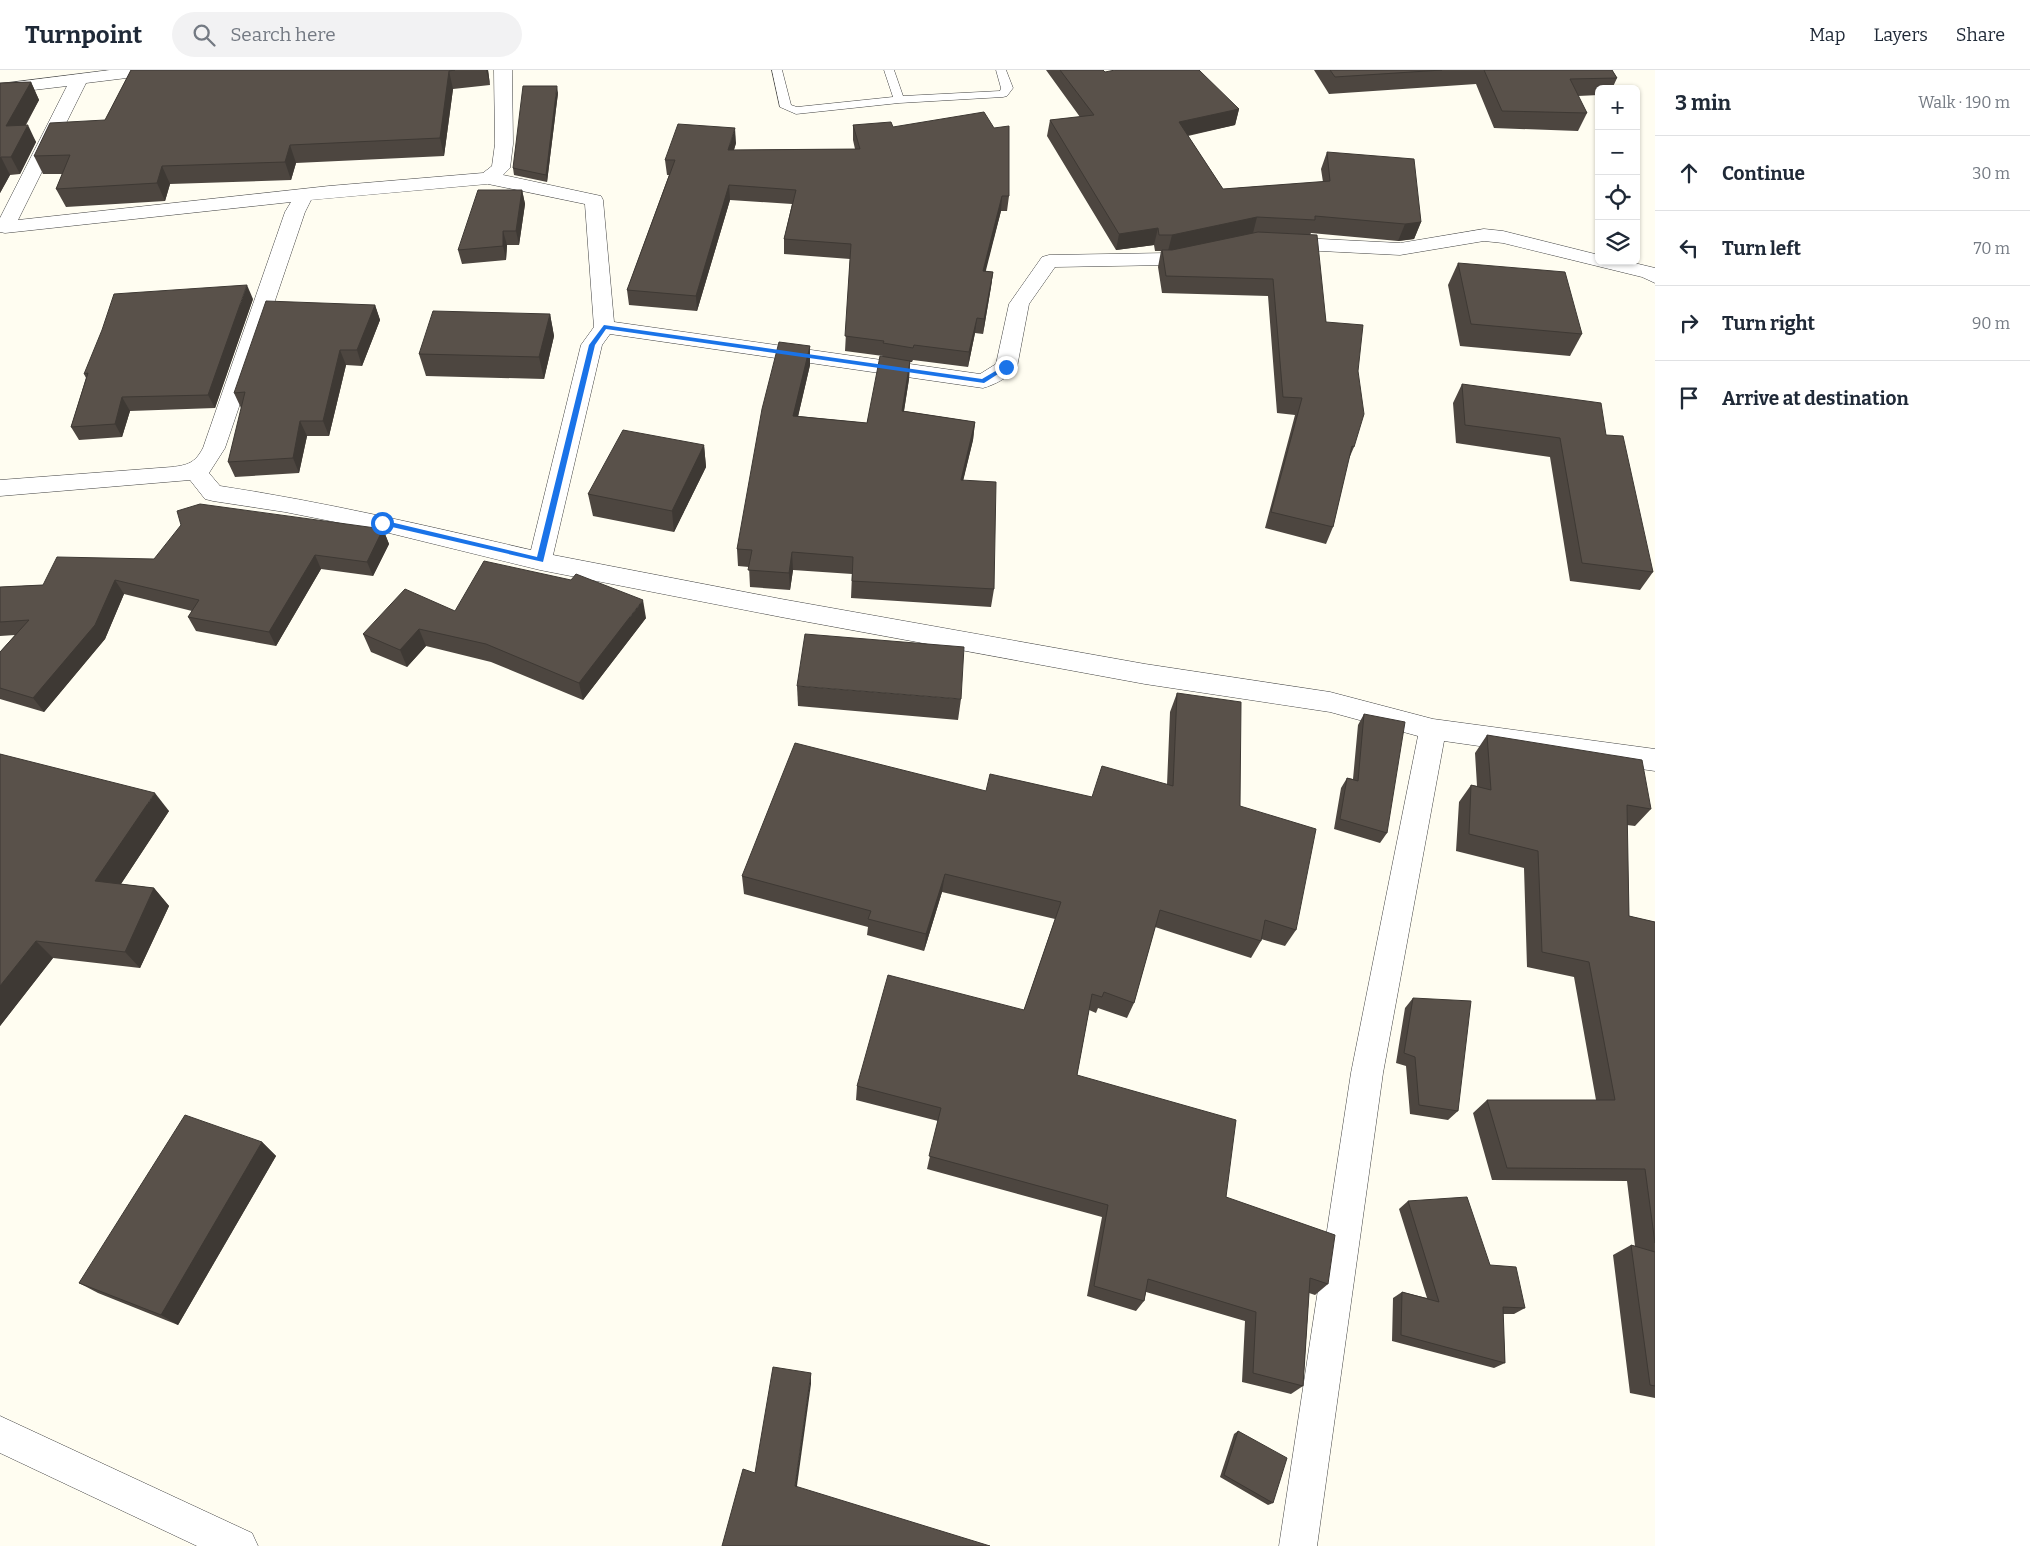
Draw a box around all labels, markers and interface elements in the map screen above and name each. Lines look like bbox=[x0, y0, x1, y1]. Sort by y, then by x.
search box bbox=[172, 12, 522, 57]
text: Turnpoint bbox=[25, 21, 142, 49]
icon: search bbox=[190, 21, 218, 49]
text: Search here bbox=[230, 23, 336, 46]
text: Map bbox=[1809, 24, 1845, 46]
text: Layers bbox=[1873, 24, 1928, 46]
text: Share bbox=[1956, 24, 2005, 46]
map controls bbox=[1595, 85, 1640, 265]
button: + bbox=[1595, 85, 1640, 130]
text: 3 min bbox=[1675, 90, 1731, 116]
text: Walk · 190 m bbox=[1918, 93, 2010, 112]
button: − bbox=[1595, 130, 1640, 175]
icon: ahead bbox=[1675, 159, 1703, 187]
text: Continue bbox=[1722, 162, 1805, 185]
text: 30 m bbox=[1972, 164, 2010, 183]
button: locate bbox=[1595, 175, 1640, 220]
button: layers bbox=[1595, 220, 1640, 265]
icon: left bbox=[1675, 234, 1703, 262]
text: Turn left bbox=[1722, 237, 1801, 260]
text: 70 m bbox=[1974, 239, 2010, 258]
icon: right bbox=[1675, 309, 1703, 337]
text: Turn right bbox=[1722, 312, 1815, 335]
text: 90 m bbox=[1972, 314, 2010, 333]
route end bbox=[995, 356, 1018, 379]
icon: arrive bbox=[1675, 384, 1703, 412]
text: Arrive at destination bbox=[1722, 387, 1909, 410]
route start bbox=[371, 512, 394, 535]

